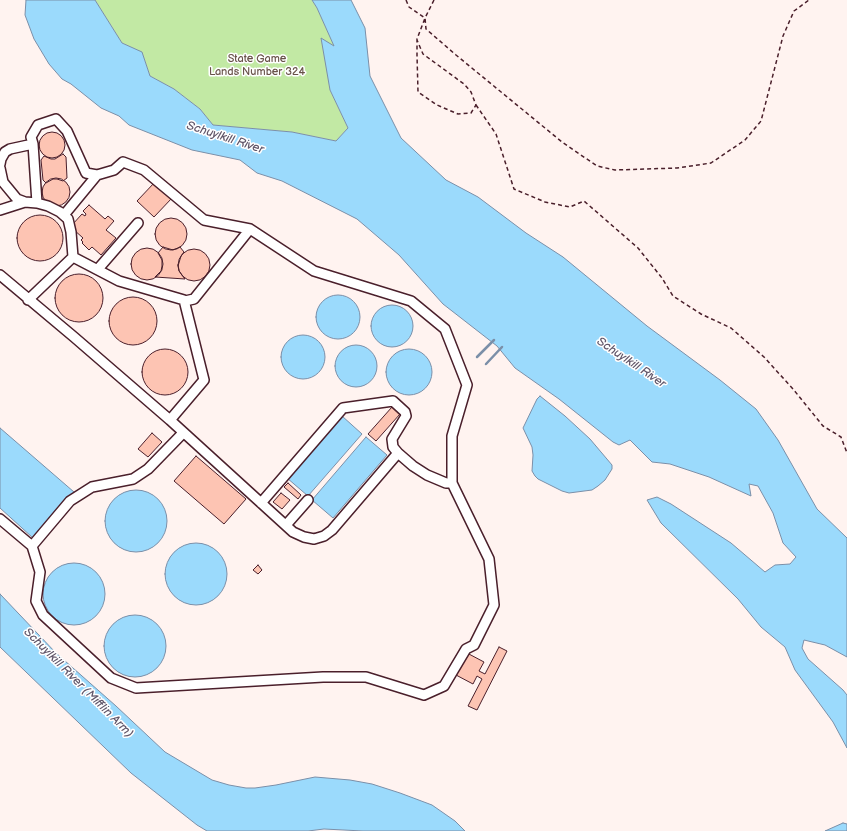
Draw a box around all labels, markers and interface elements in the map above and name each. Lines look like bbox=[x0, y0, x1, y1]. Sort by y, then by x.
park label: State Game Lands Number 324 bbox=[209, 52, 305, 78]
water label: Schuylkill River bbox=[184, 119, 266, 157]
water label: Schuylkill River bbox=[594, 335, 668, 391]
water label: Schuylkill River (Mifflin Arm) bbox=[20, 625, 136, 741]

